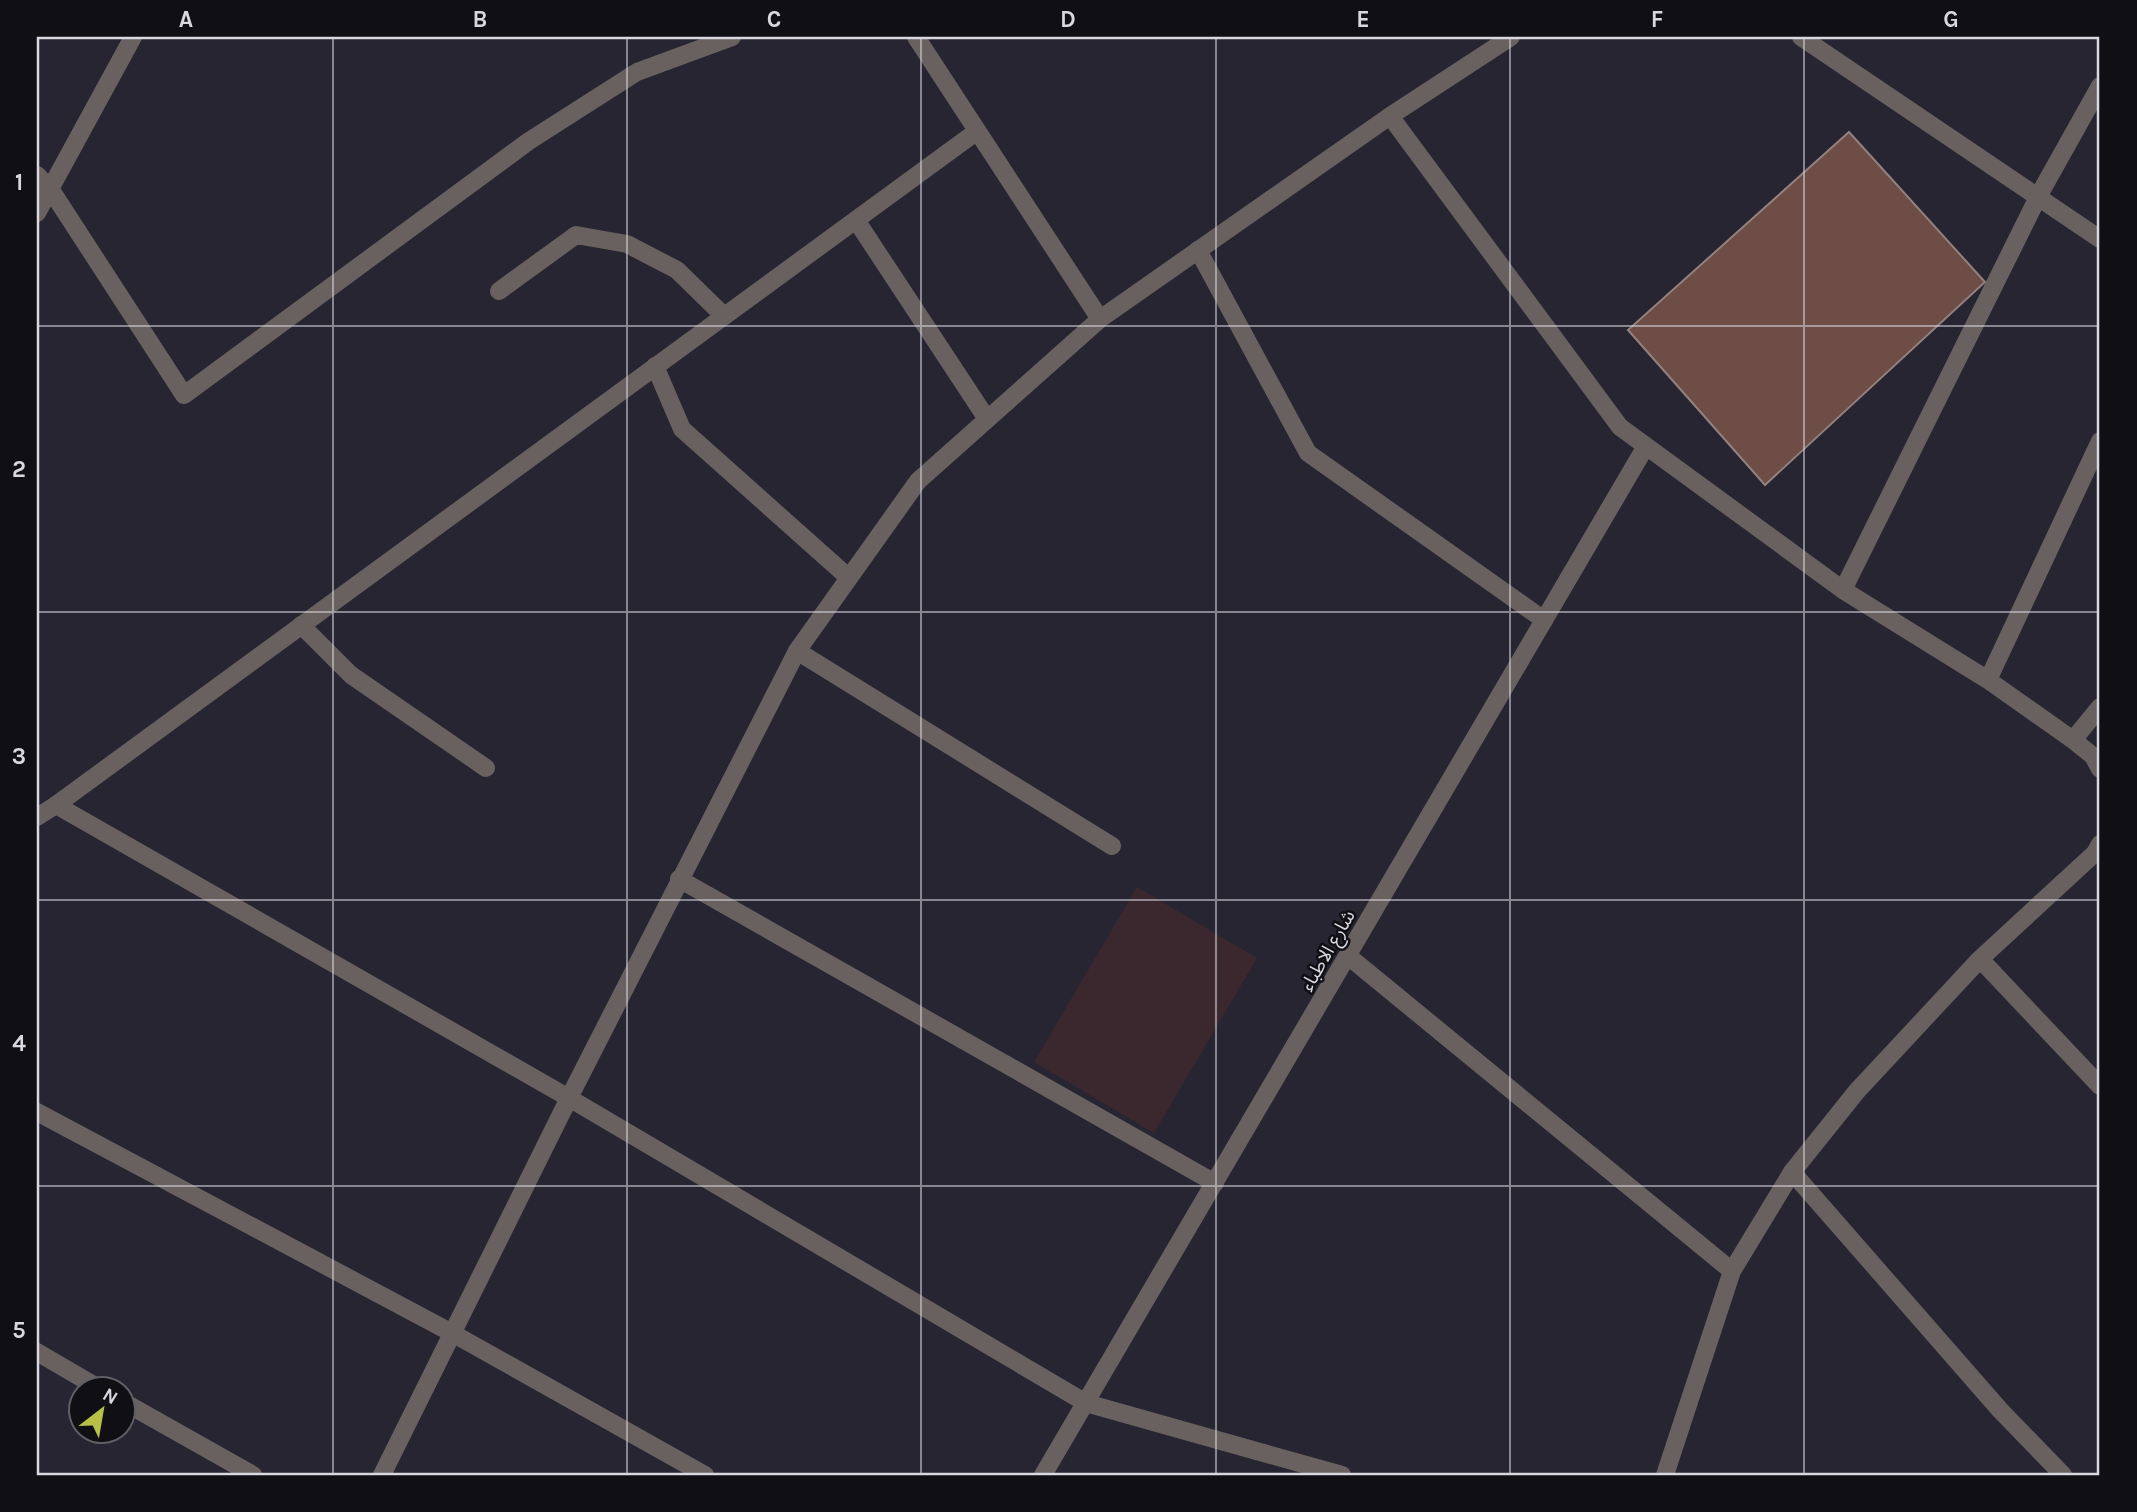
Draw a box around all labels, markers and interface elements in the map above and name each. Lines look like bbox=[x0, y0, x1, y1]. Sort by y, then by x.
text: A bbox=[179, 6, 193, 33]
text: B bbox=[473, 6, 487, 33]
text: C bbox=[767, 6, 781, 33]
text: D bbox=[1060, 6, 1076, 33]
text: E bbox=[1356, 6, 1370, 33]
text: F bbox=[1651, 6, 1663, 33]
text: G bbox=[1943, 6, 1959, 33]
text: 1 bbox=[15, 169, 23, 196]
text: 2 bbox=[12, 456, 26, 483]
text: 3 bbox=[12, 743, 26, 770]
street label: شارع الاطباء bbox=[1296, 906, 1362, 996]
text: 4 bbox=[12, 1030, 26, 1057]
text: 5 bbox=[12, 1317, 26, 1344]
north arrow bbox=[66, 1376, 136, 1446]
text: N bbox=[99, 1383, 122, 1409]

